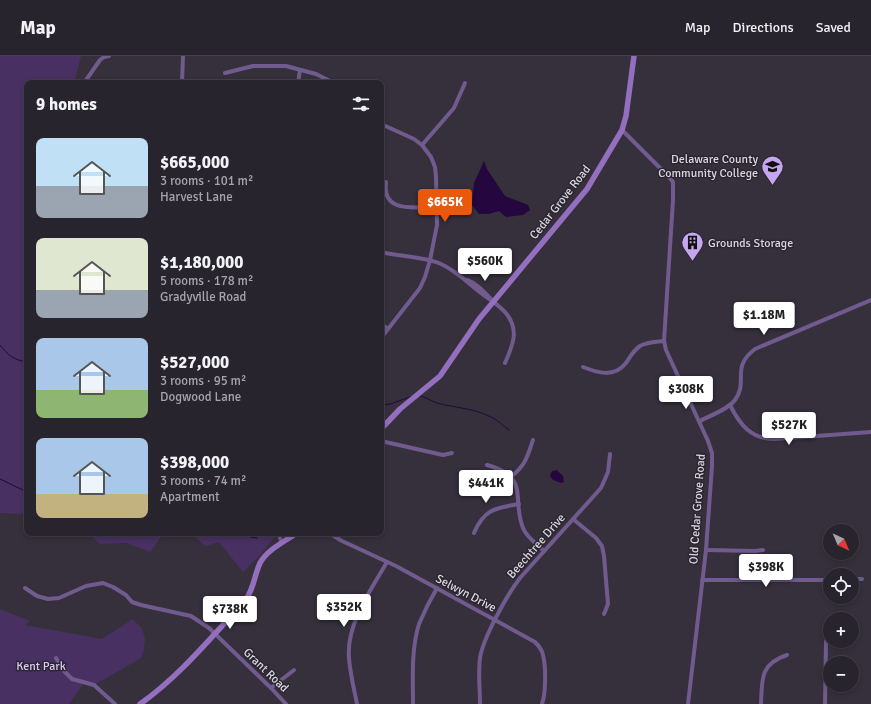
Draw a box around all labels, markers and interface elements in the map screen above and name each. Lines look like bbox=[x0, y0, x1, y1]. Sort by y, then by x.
text: Map bbox=[20, 16, 56, 40]
text: Map bbox=[685, 19, 711, 36]
text: Directions bbox=[733, 19, 794, 36]
text: Saved bbox=[816, 19, 851, 36]
icon: filters bbox=[350, 93, 372, 115]
text: 9 homes bbox=[36, 94, 97, 115]
text: $665,000 bbox=[160, 152, 229, 173]
place label: Delaware County Community College bbox=[658, 152, 758, 181]
school or university icon: Delaware County Community College bbox=[760, 153, 786, 186]
icon: home bbox=[68, 154, 116, 202]
street label: Cedar Grove Road bbox=[527, 162, 594, 243]
text: 3 rooms · 101 m² bbox=[160, 173, 253, 189]
text: Harvest Lane bbox=[160, 189, 233, 205]
pin: $665K bbox=[417, 189, 473, 223]
text: $665K bbox=[427, 194, 463, 210]
building icon: Grounds Storage bbox=[680, 230, 706, 263]
place label: Grounds Storage bbox=[708, 236, 793, 251]
pin: $560K bbox=[457, 248, 513, 282]
text: $1,180,000 bbox=[160, 252, 243, 273]
text: $560K bbox=[467, 253, 503, 269]
icon: home bbox=[68, 254, 116, 302]
text: 5 rooms · 178 m² bbox=[160, 273, 253, 289]
text: Gradyville Road bbox=[160, 289, 246, 305]
pin: $1.18M bbox=[731, 302, 797, 336]
text: $1.18M bbox=[743, 307, 785, 323]
text: $527,000 bbox=[160, 352, 229, 373]
icon: home bbox=[68, 354, 116, 402]
text: 3 rooms · 95 m² bbox=[160, 373, 246, 389]
pin: $308K bbox=[658, 376, 714, 410]
text: $308K bbox=[668, 381, 704, 397]
text: Dogwood Lane bbox=[160, 389, 241, 405]
pin: $527K bbox=[761, 412, 817, 446]
text: $527K bbox=[771, 417, 807, 433]
text: $398,000 bbox=[160, 452, 229, 473]
street label: Old Cedar Grove Road bbox=[686, 453, 709, 565]
icon: home bbox=[68, 454, 116, 502]
pin: $441K bbox=[458, 470, 514, 504]
text: 3 rooms · 74 m² bbox=[160, 473, 246, 489]
text: $441K bbox=[468, 475, 504, 491]
text: Apartment bbox=[160, 489, 220, 505]
street label: Beechtree Drive bbox=[504, 511, 569, 582]
north arrow bbox=[823, 524, 859, 560]
map controls bbox=[823, 524, 859, 692]
pin: $398K bbox=[738, 554, 794, 588]
text: $398K bbox=[748, 559, 784, 575]
button: locate bbox=[823, 568, 859, 604]
street label: Selwyn Drive bbox=[433, 571, 499, 616]
pin: $352K bbox=[316, 594, 372, 628]
pin: $738K bbox=[202, 596, 258, 630]
text: $352K bbox=[326, 599, 362, 615]
text: $738K bbox=[212, 601, 248, 617]
button: + bbox=[823, 612, 859, 648]
street label: Grant Road bbox=[240, 645, 291, 696]
button: − bbox=[823, 656, 859, 692]
park label: Kent Park bbox=[16, 659, 66, 674]

